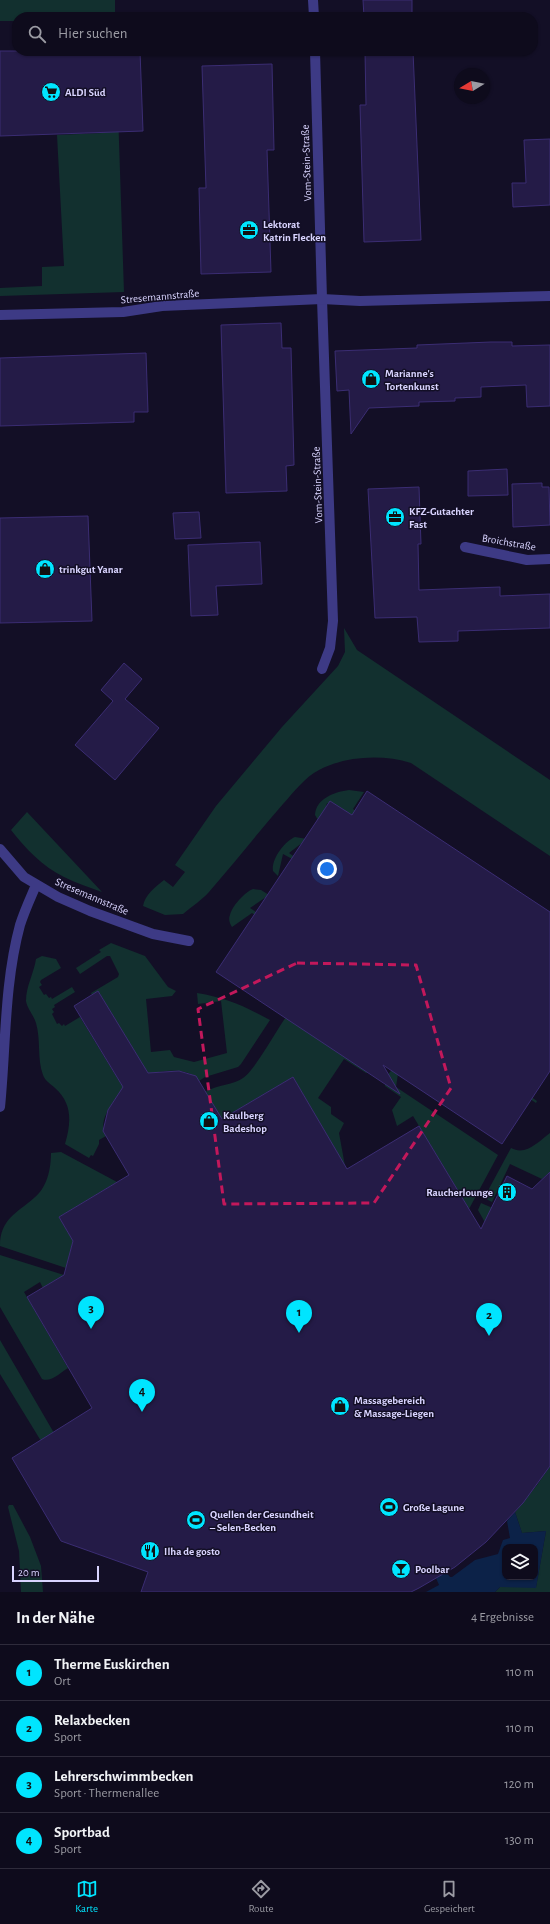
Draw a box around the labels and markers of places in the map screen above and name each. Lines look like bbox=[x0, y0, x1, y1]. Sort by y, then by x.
supermarket icon: ALDI Süd bbox=[40, 81, 62, 103]
place label: ALDI Süd bbox=[65, 87, 106, 98]
office icon: Lektorat Katrin Flecken bbox=[238, 219, 260, 241]
place label: Lektorat Katrin Flecken bbox=[263, 219, 326, 243]
shop icon: Marianne's Tortenkunst bbox=[360, 368, 382, 390]
place label: Marianne's Tortenkunst bbox=[385, 368, 439, 392]
office icon: KFZ-Gutachter Fast bbox=[384, 506, 406, 528]
place label: KFZ-Gutachter Fast bbox=[409, 506, 474, 530]
shop icon: trinkgut Yanar bbox=[34, 558, 56, 580]
place label: trinkgut Yanar bbox=[59, 564, 123, 575]
shop icon: Kaulberg Badeshop bbox=[198, 1110, 220, 1132]
place label: Kaulberg Badeshop bbox=[223, 1110, 267, 1134]
building icon: Raucherlounge bbox=[496, 1181, 518, 1203]
place label: Raucherlounge bbox=[426, 1187, 493, 1198]
pin: 3 bbox=[78, 1296, 104, 1329]
pin: 1 bbox=[286, 1300, 312, 1333]
pin: 2 bbox=[476, 1303, 502, 1336]
pin: 4 bbox=[129, 1379, 155, 1412]
shop icon: Massagebereich & Massage-Liegen bbox=[329, 1395, 351, 1417]
place label: Massagebereich & Massage-Liegen bbox=[354, 1395, 434, 1419]
sports icon: Große Lagune bbox=[378, 1496, 400, 1518]
place label: Große Lagune bbox=[403, 1502, 464, 1513]
sports icon: Quellen der Gesundheit – Selen-Becken bbox=[185, 1509, 207, 1531]
place label: Quellen der Gesundheit – Selen-Becken bbox=[209, 1509, 314, 1533]
restaurant icon: Ilha de gosto bbox=[139, 1540, 161, 1562]
place label: Ilha de gosto bbox=[164, 1546, 221, 1557]
bar icon: Poolbar bbox=[390, 1558, 412, 1580]
place label: Poolbar bbox=[415, 1564, 449, 1575]

